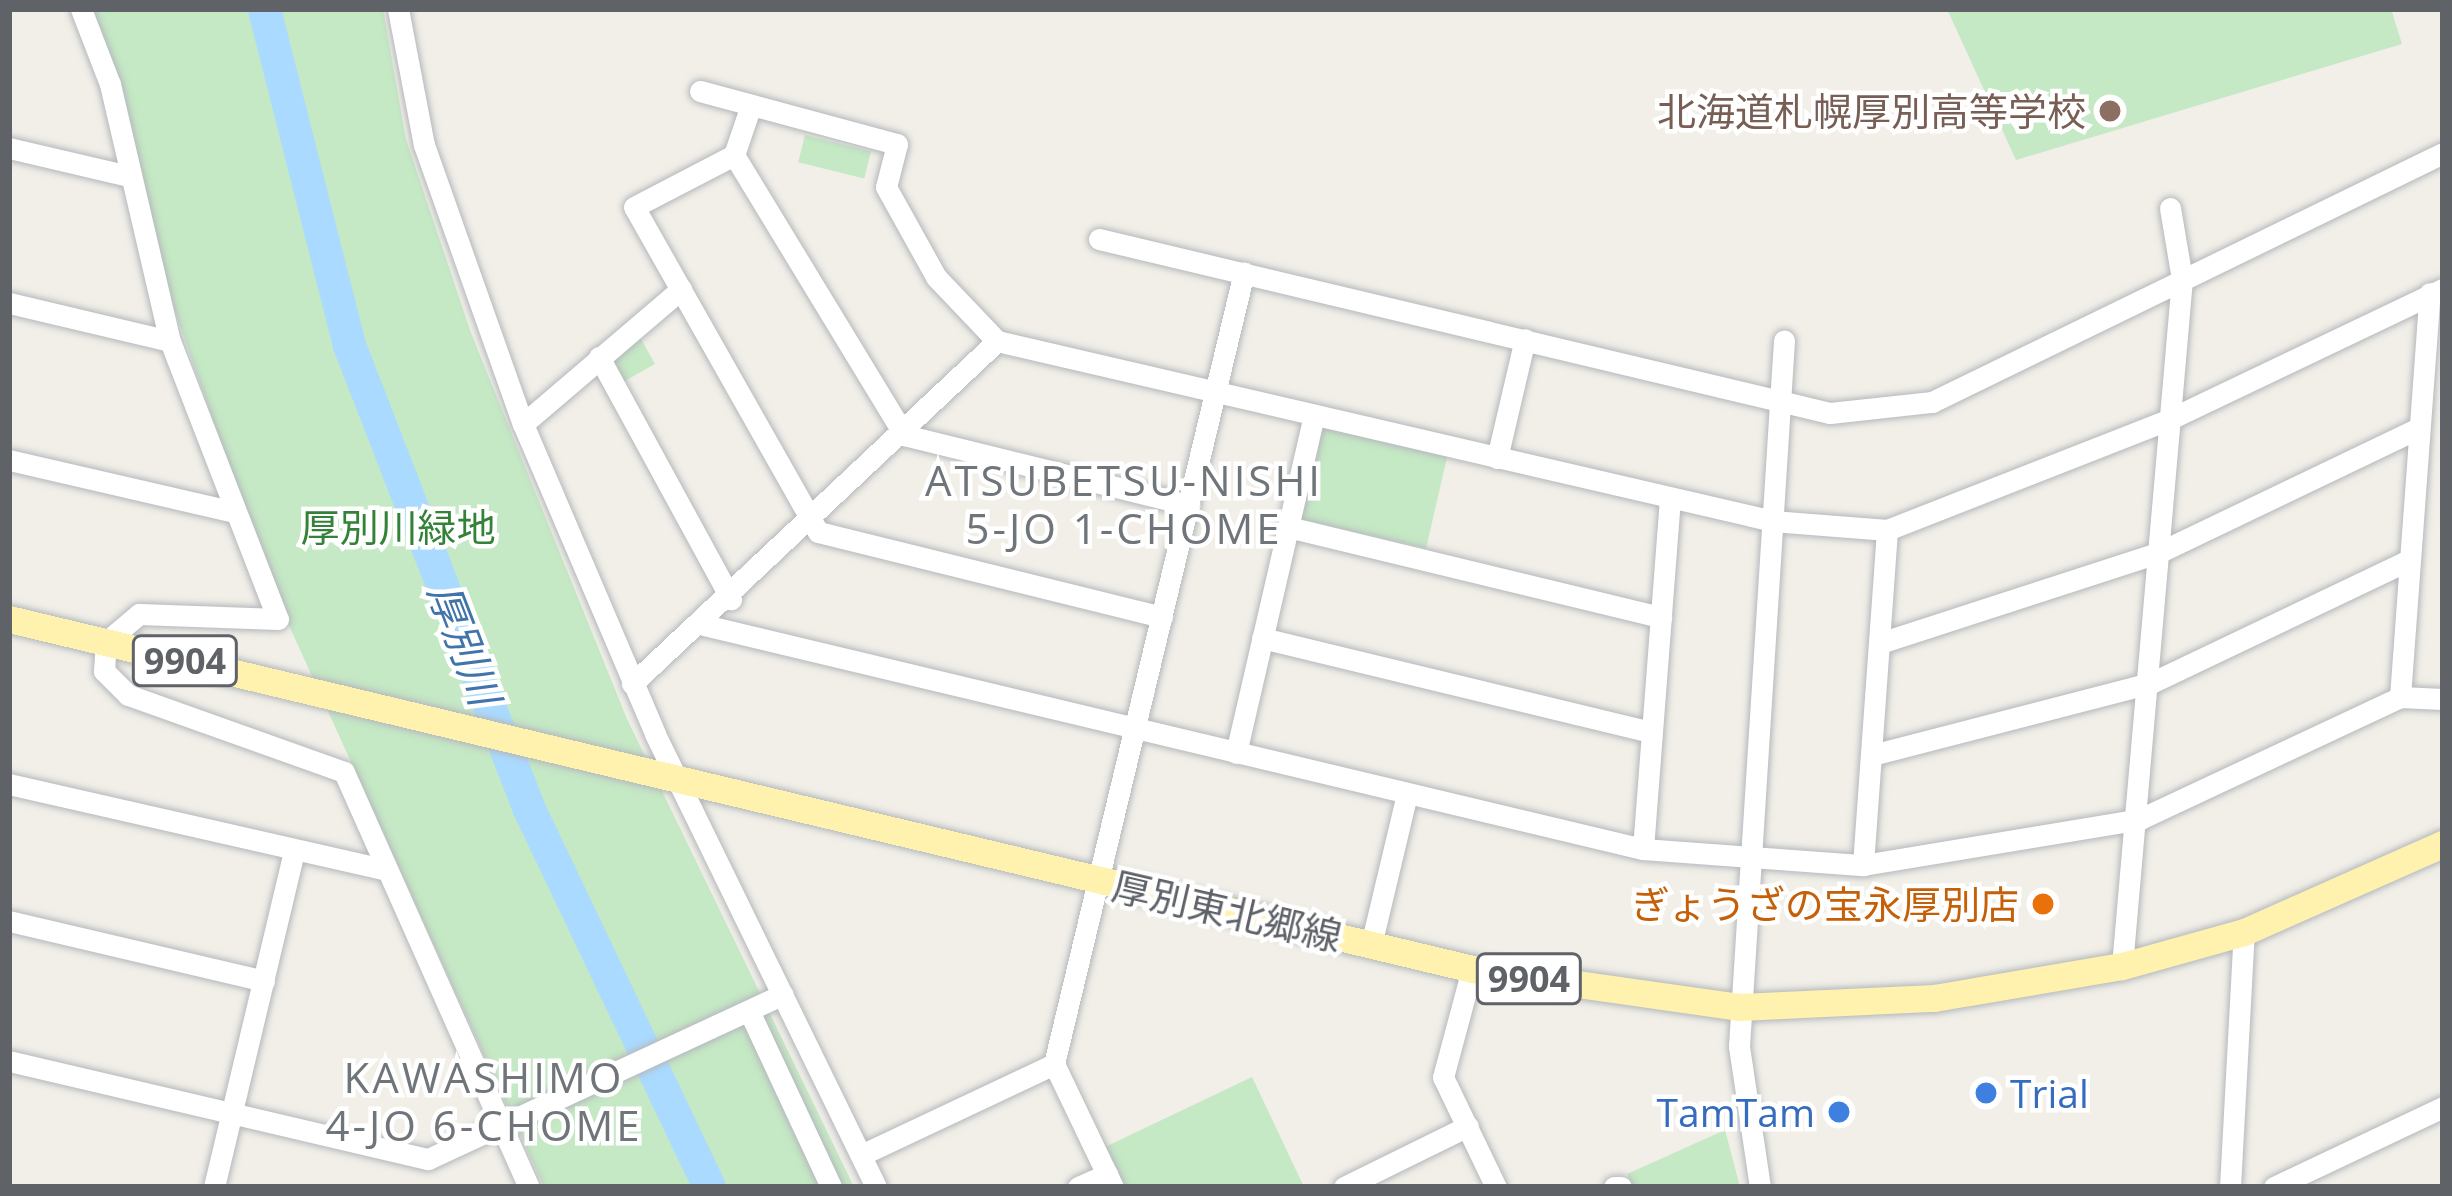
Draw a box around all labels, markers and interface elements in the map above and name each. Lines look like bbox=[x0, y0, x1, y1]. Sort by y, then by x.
place label: 北海道札幌厚別高等学校 bbox=[1657, 88, 2086, 134]
marker: 北海道札幌厚別高等学校 bbox=[2097, 98, 2123, 124]
district label: ATSUBETSU-NISHI 5-JO 1-CHOME bbox=[925, 455, 1323, 554]
park label: 厚別川緑地 bbox=[301, 504, 495, 550]
water label: 厚別川 bbox=[419, 576, 511, 712]
road number: 9904 bbox=[131, 631, 239, 691]
street label: 厚別東北郷線 bbox=[1108, 862, 1346, 960]
place label: ぎょうざの宝永厚別店 bbox=[1629, 881, 2019, 927]
marker: ぎょうざの宝永厚別店 bbox=[2030, 891, 2056, 917]
road number: 9904 bbox=[1475, 949, 1583, 1009]
district label: KAWASHIMO 4-JO 6-CHOME bbox=[325, 1052, 643, 1150]
place label: Trial bbox=[2010, 1070, 2089, 1116]
marker: Trial bbox=[1973, 1080, 1999, 1106]
place label: TamTam bbox=[1656, 1089, 1815, 1135]
marker: TamTam bbox=[1826, 1099, 1852, 1125]

